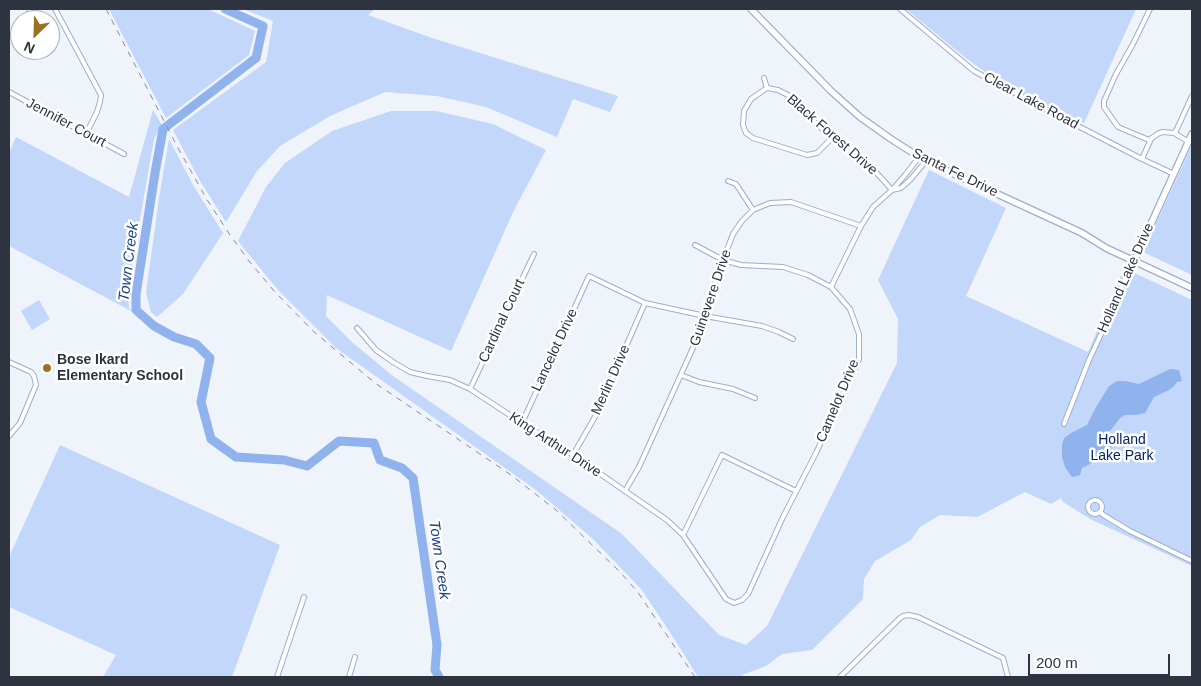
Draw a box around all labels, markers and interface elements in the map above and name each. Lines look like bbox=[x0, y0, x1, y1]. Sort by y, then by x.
north arrow bbox=[10, 10, 60, 60]
text: N bbox=[21, 38, 37, 57]
street label: Clear Lake Road bbox=[981, 69, 1081, 133]
street label: Black Forest Drive bbox=[783, 91, 881, 179]
street label: Jennifer Court bbox=[23, 95, 109, 151]
street label: Santa Fe Drive bbox=[909, 145, 1001, 201]
water label: Town Creek bbox=[115, 221, 143, 303]
street label: Holland Lake Drive bbox=[1094, 221, 1158, 335]
street label: Guinevere Drive bbox=[687, 247, 735, 349]
street label: Cardinal Court bbox=[475, 277, 529, 365]
street label: Lancelot Drive bbox=[528, 306, 582, 394]
street label: Merlin Drive bbox=[588, 342, 634, 418]
place label: Bose Ikard Elementary School bbox=[57, 352, 183, 384]
street label: Camelot Drive bbox=[813, 357, 863, 445]
marker: Bose Ikard Elementary School bbox=[41, 362, 53, 374]
street label: King Arthur Drive bbox=[506, 409, 604, 481]
park label: Holland Lake Park bbox=[1090, 432, 1154, 464]
water label: Town Creek bbox=[425, 519, 453, 601]
scale bar bbox=[1031, 644, 1174, 676]
text: 200 m bbox=[1036, 654, 1078, 671]

